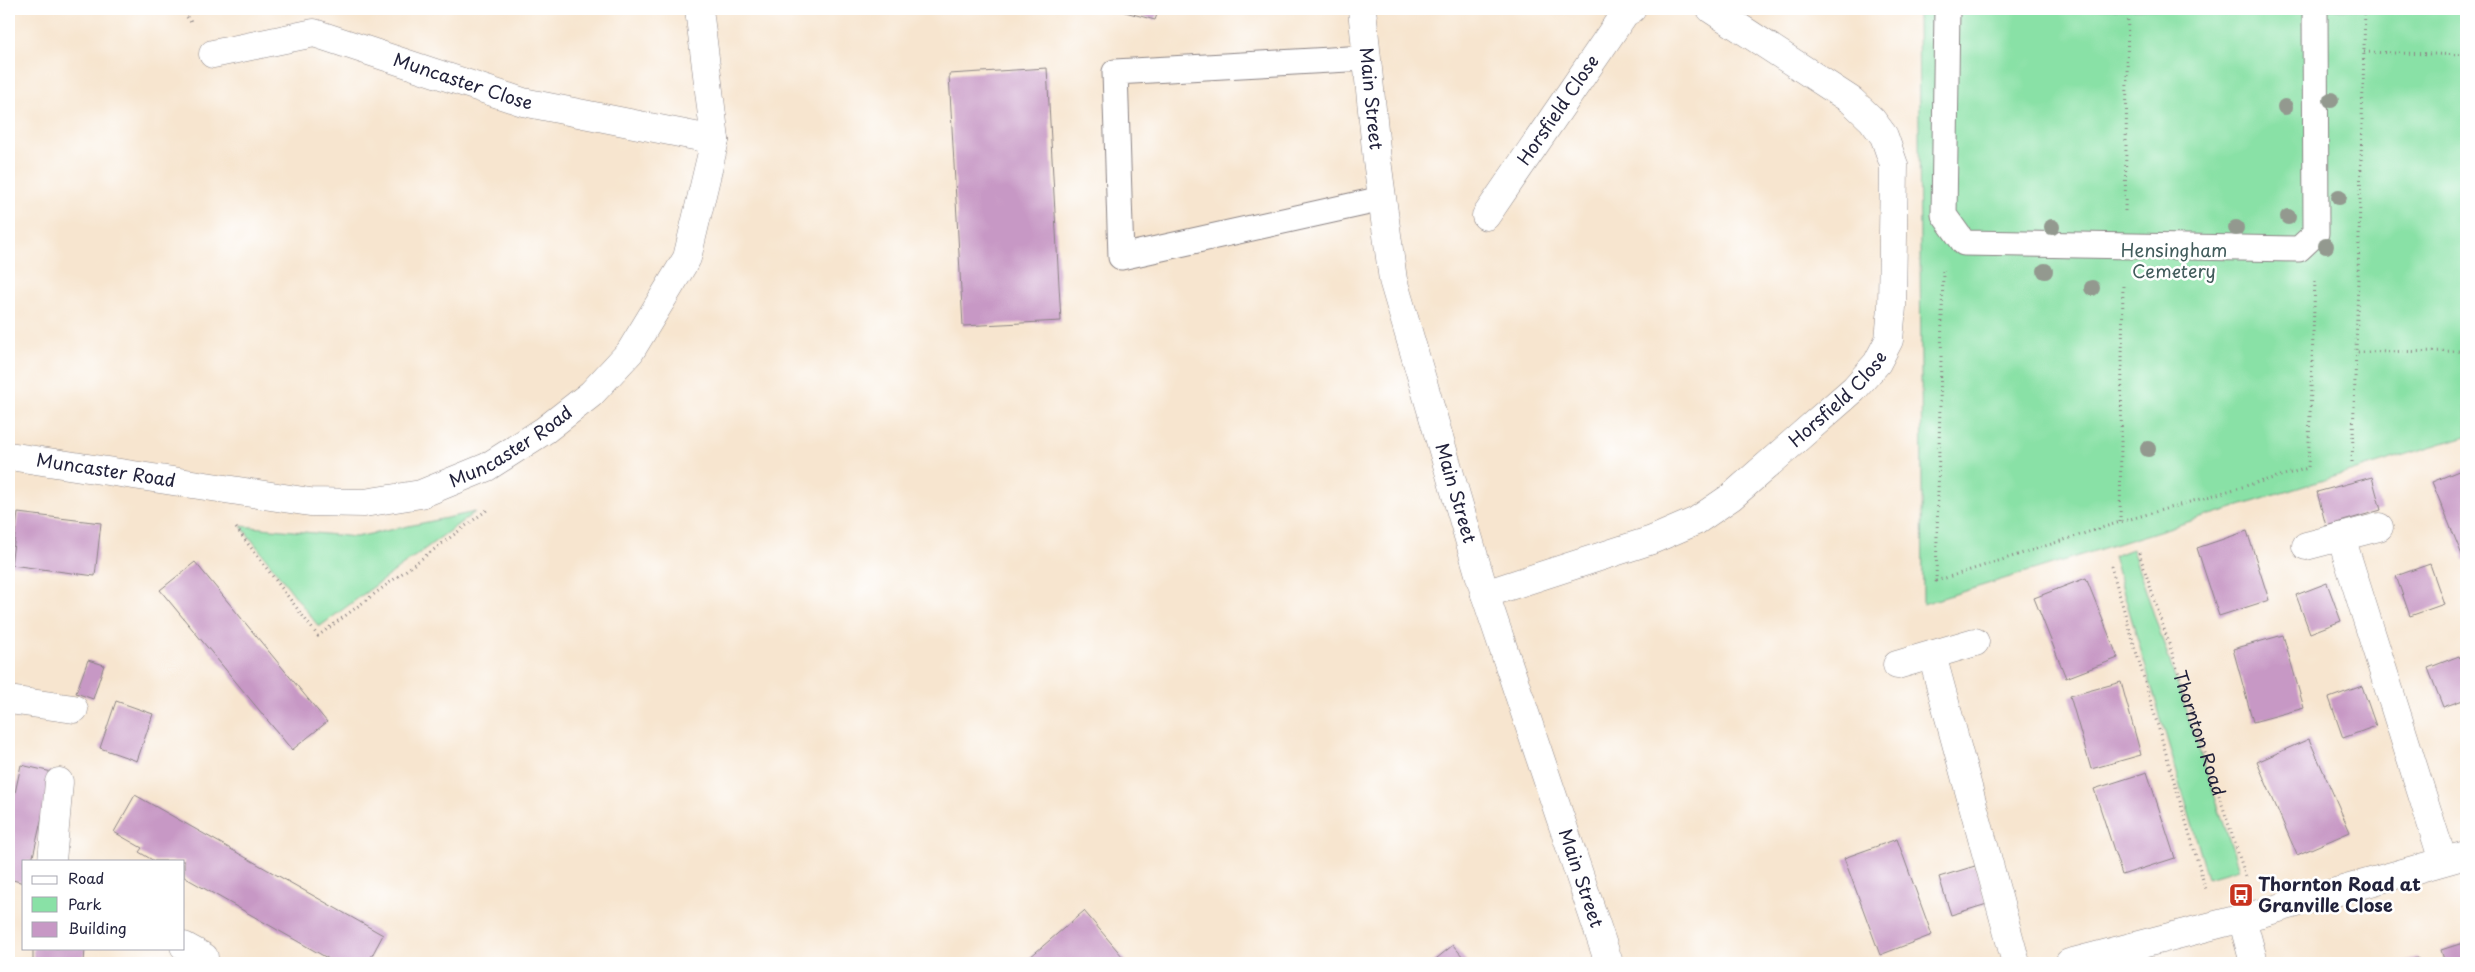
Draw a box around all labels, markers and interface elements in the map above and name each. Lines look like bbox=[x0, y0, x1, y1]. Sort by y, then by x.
street label: Muncaster Close bbox=[390, 45, 535, 116]
street label: Main Street bbox=[1354, 46, 1391, 151]
street label: Horsfield Close bbox=[1510, 49, 1605, 170]
park label: Hensingham Cemetery bbox=[2121, 236, 2227, 284]
street label: Horsfield Close bbox=[1782, 346, 1893, 453]
street label: Muncaster Road bbox=[444, 398, 578, 493]
street label: Main Street bbox=[1430, 440, 1484, 546]
street label: Muncaster Road bbox=[35, 445, 178, 493]
street label: Thornton Road bbox=[2167, 667, 2233, 799]
street label: Main Street bbox=[1553, 825, 1611, 931]
legend bbox=[22, 860, 185, 950]
text: Road bbox=[68, 866, 104, 889]
place label: Thornton Road at Granville Close bbox=[2258, 870, 2421, 918]
bus stop icon: Thornton Road at Granville Close bbox=[2228, 882, 2254, 908]
text: Park bbox=[68, 892, 102, 915]
text: Building bbox=[68, 916, 127, 939]

